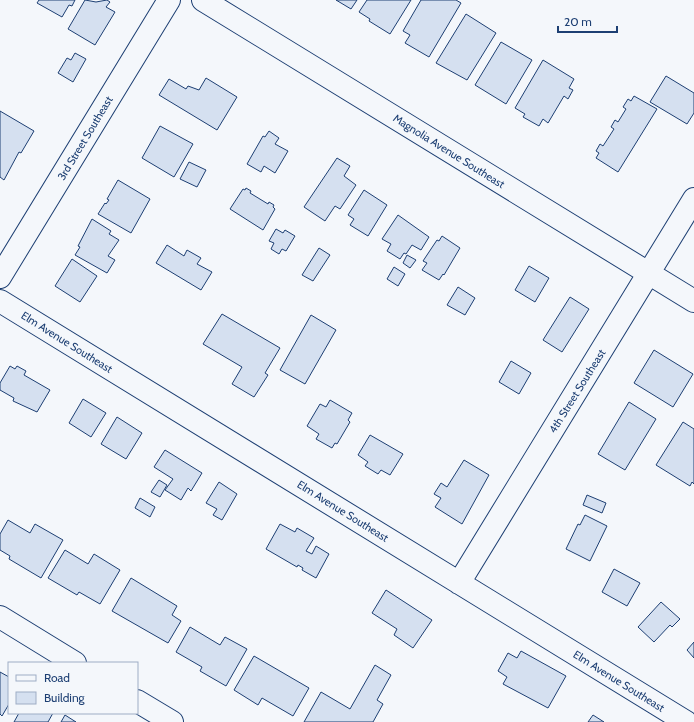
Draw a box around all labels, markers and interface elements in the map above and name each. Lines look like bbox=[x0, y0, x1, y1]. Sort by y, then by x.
scale bar bbox=[558, 8, 617, 34]
text: 20 m bbox=[564, 14, 592, 29]
street label: 3rd Street Southeast bbox=[54, 93, 116, 183]
street label: Magnolia Avenue Southeast bbox=[391, 111, 508, 191]
street label: Elm Avenue Southeast bbox=[19, 308, 116, 376]
street label: 4th Street Southeast bbox=[546, 346, 609, 436]
street label: Elm Avenue Southeast bbox=[295, 477, 392, 545]
street label: Elm Avenue Southeast bbox=[571, 647, 668, 715]
legend bbox=[8, 662, 138, 714]
text: Road bbox=[44, 670, 70, 685]
text: Building bbox=[44, 690, 86, 705]

